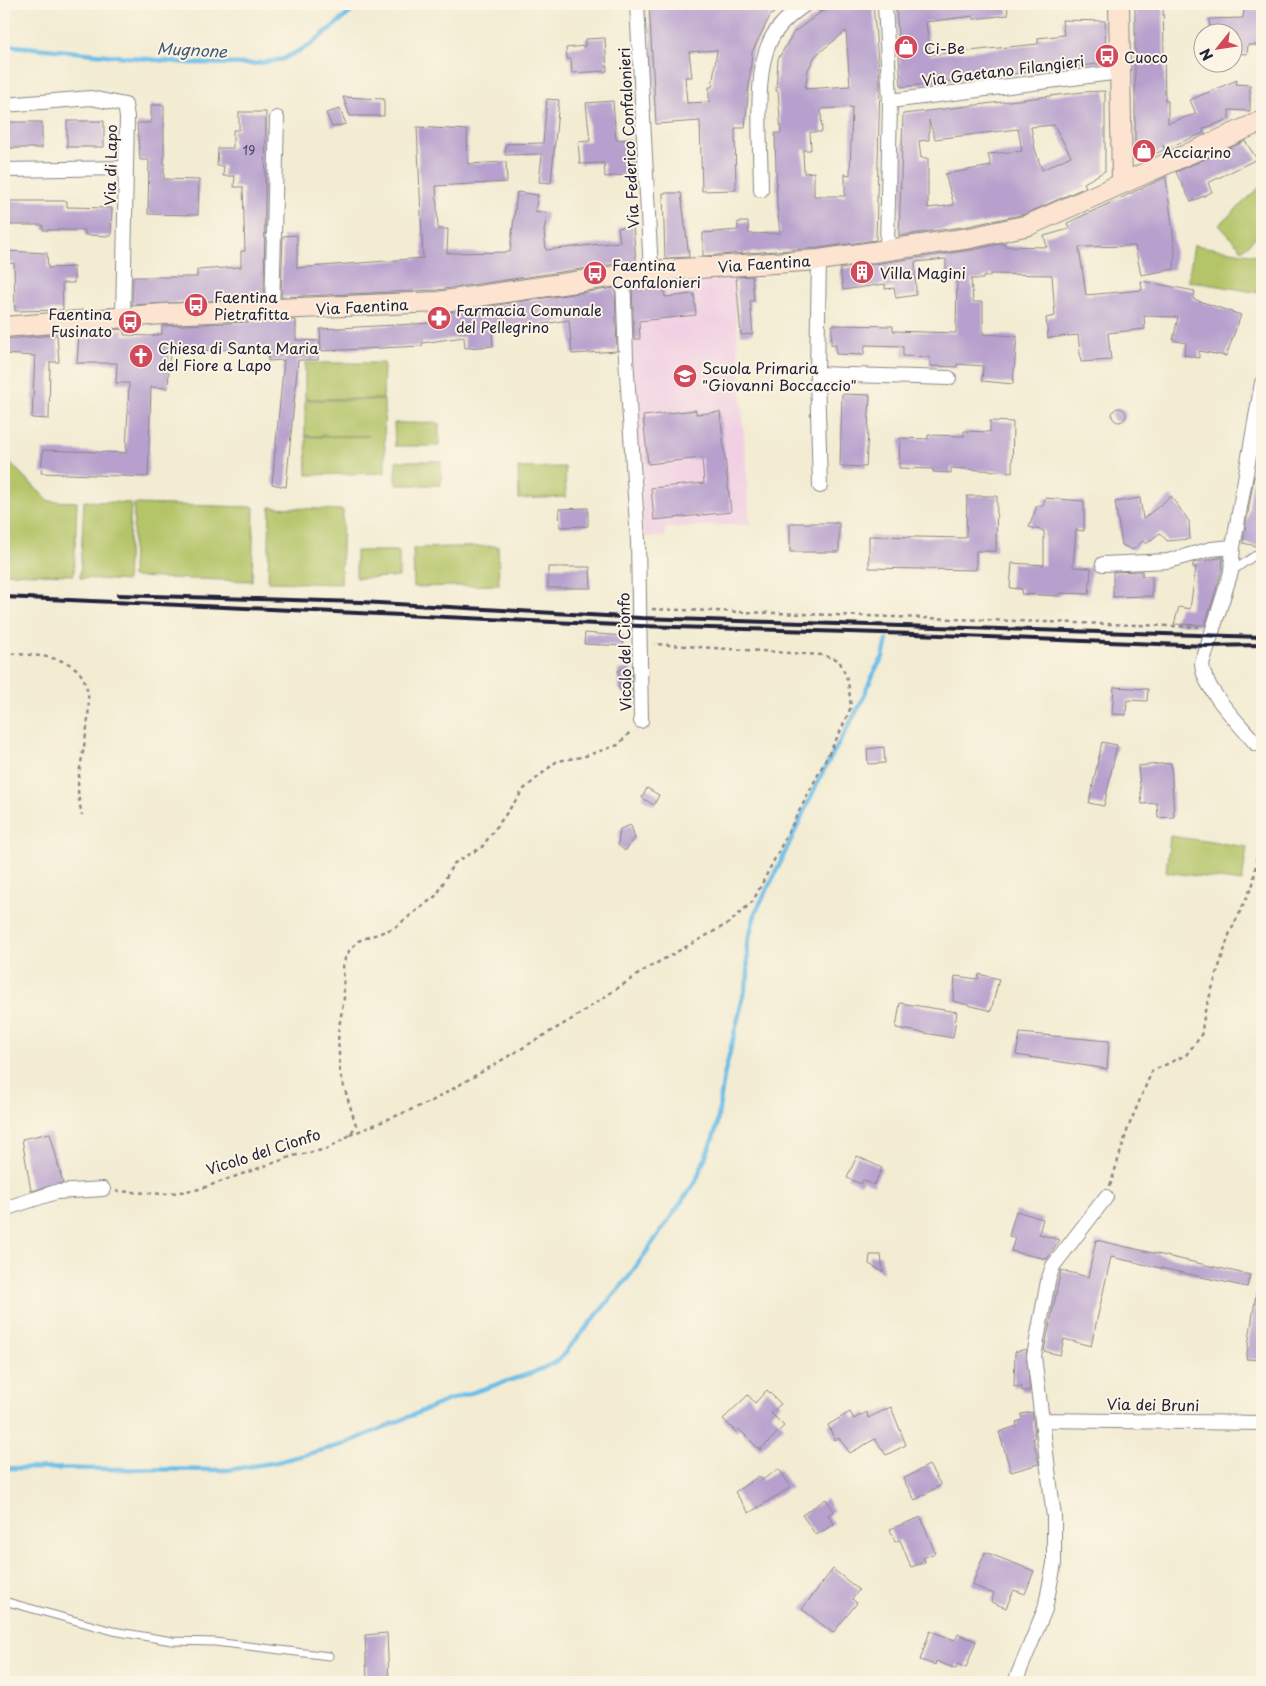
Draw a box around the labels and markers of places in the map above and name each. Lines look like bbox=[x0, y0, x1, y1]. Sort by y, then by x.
shop icon: Ci-Be bbox=[893, 34, 919, 60]
place label: Ci-Be bbox=[924, 36, 965, 59]
bus stop icon: Cuoco bbox=[1094, 43, 1120, 69]
place label: Cuoco bbox=[1124, 45, 1168, 68]
shop icon: Acciarino bbox=[1131, 138, 1157, 164]
place label: Acciarino bbox=[1162, 140, 1231, 163]
place label: Faentina Confalonieri bbox=[612, 253, 701, 293]
building icon: Villa Magini bbox=[849, 259, 875, 285]
bus stop icon: Faentina Confalonieri bbox=[582, 260, 608, 286]
place label: Villa Magini bbox=[880, 261, 966, 284]
place label: Faentina Pietrafitta bbox=[214, 285, 290, 325]
bus stop icon: Faentina Pietrafitta bbox=[183, 292, 209, 318]
place label: Farmacia Comunale del Pellegrino bbox=[456, 298, 602, 338]
place label: Faentina Fusinato bbox=[48, 302, 113, 342]
pharmacy icon: Farmacia Comunale del Pellegrino bbox=[426, 305, 452, 331]
bus stop icon: Faentina Fusinato bbox=[117, 309, 143, 335]
place label: Chiesa di Santa Maria del Fiore a Lapo bbox=[158, 336, 319, 376]
church icon: Chiesa di Santa Maria del Fiore a Lapo bbox=[128, 343, 154, 369]
place label: Scuola Primaria "Giovanni Boccaccio" bbox=[702, 356, 857, 396]
school or university icon: Scuola Primaria "Giovanni Boccaccio" bbox=[672, 363, 698, 389]

